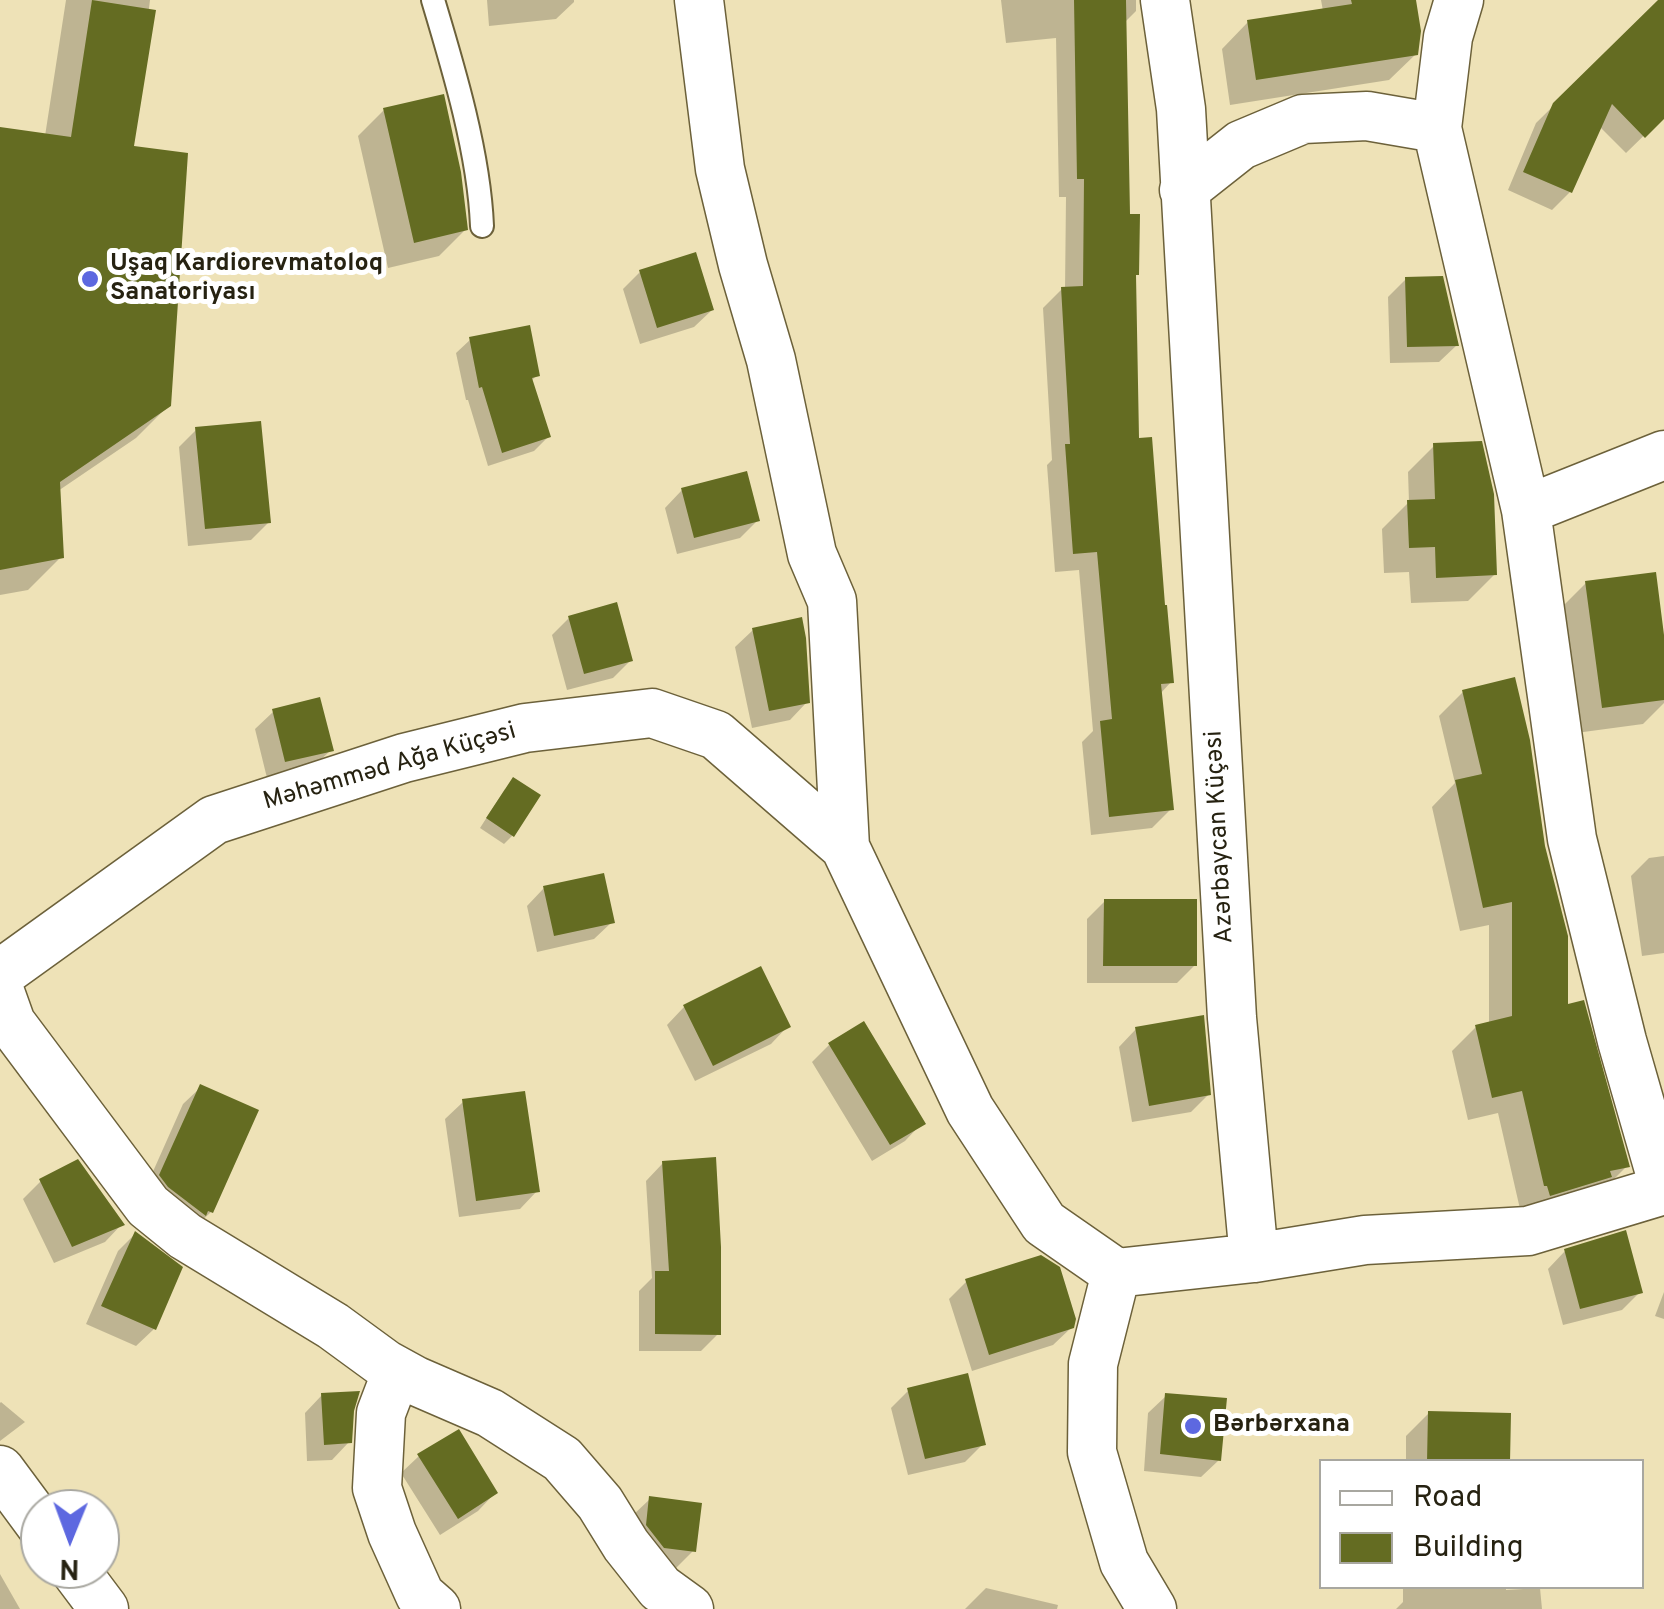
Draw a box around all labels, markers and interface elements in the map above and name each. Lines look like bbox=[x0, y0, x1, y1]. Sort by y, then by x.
place label: Uşaq Kardiorevmatoloq Sanatoriyası bbox=[110, 250, 383, 309]
marker: Uşaq Kardiorevmatoloq Sanatoriyası bbox=[79, 268, 101, 290]
street label: Məhəmməd Ağa Küçəsi bbox=[260, 718, 520, 818]
street label: Azərbaycan Küçəsi bbox=[1200, 730, 1242, 944]
place label: Bərbərxana bbox=[1213, 1411, 1350, 1441]
marker: Bərbərxana bbox=[1182, 1415, 1204, 1437]
legend bbox=[1319, 1459, 1644, 1589]
text: Road bbox=[1413, 1480, 1482, 1517]
north arrow bbox=[20, 1489, 120, 1589]
text: Building bbox=[1413, 1530, 1524, 1567]
text: N bbox=[59, 1549, 80, 1585]

